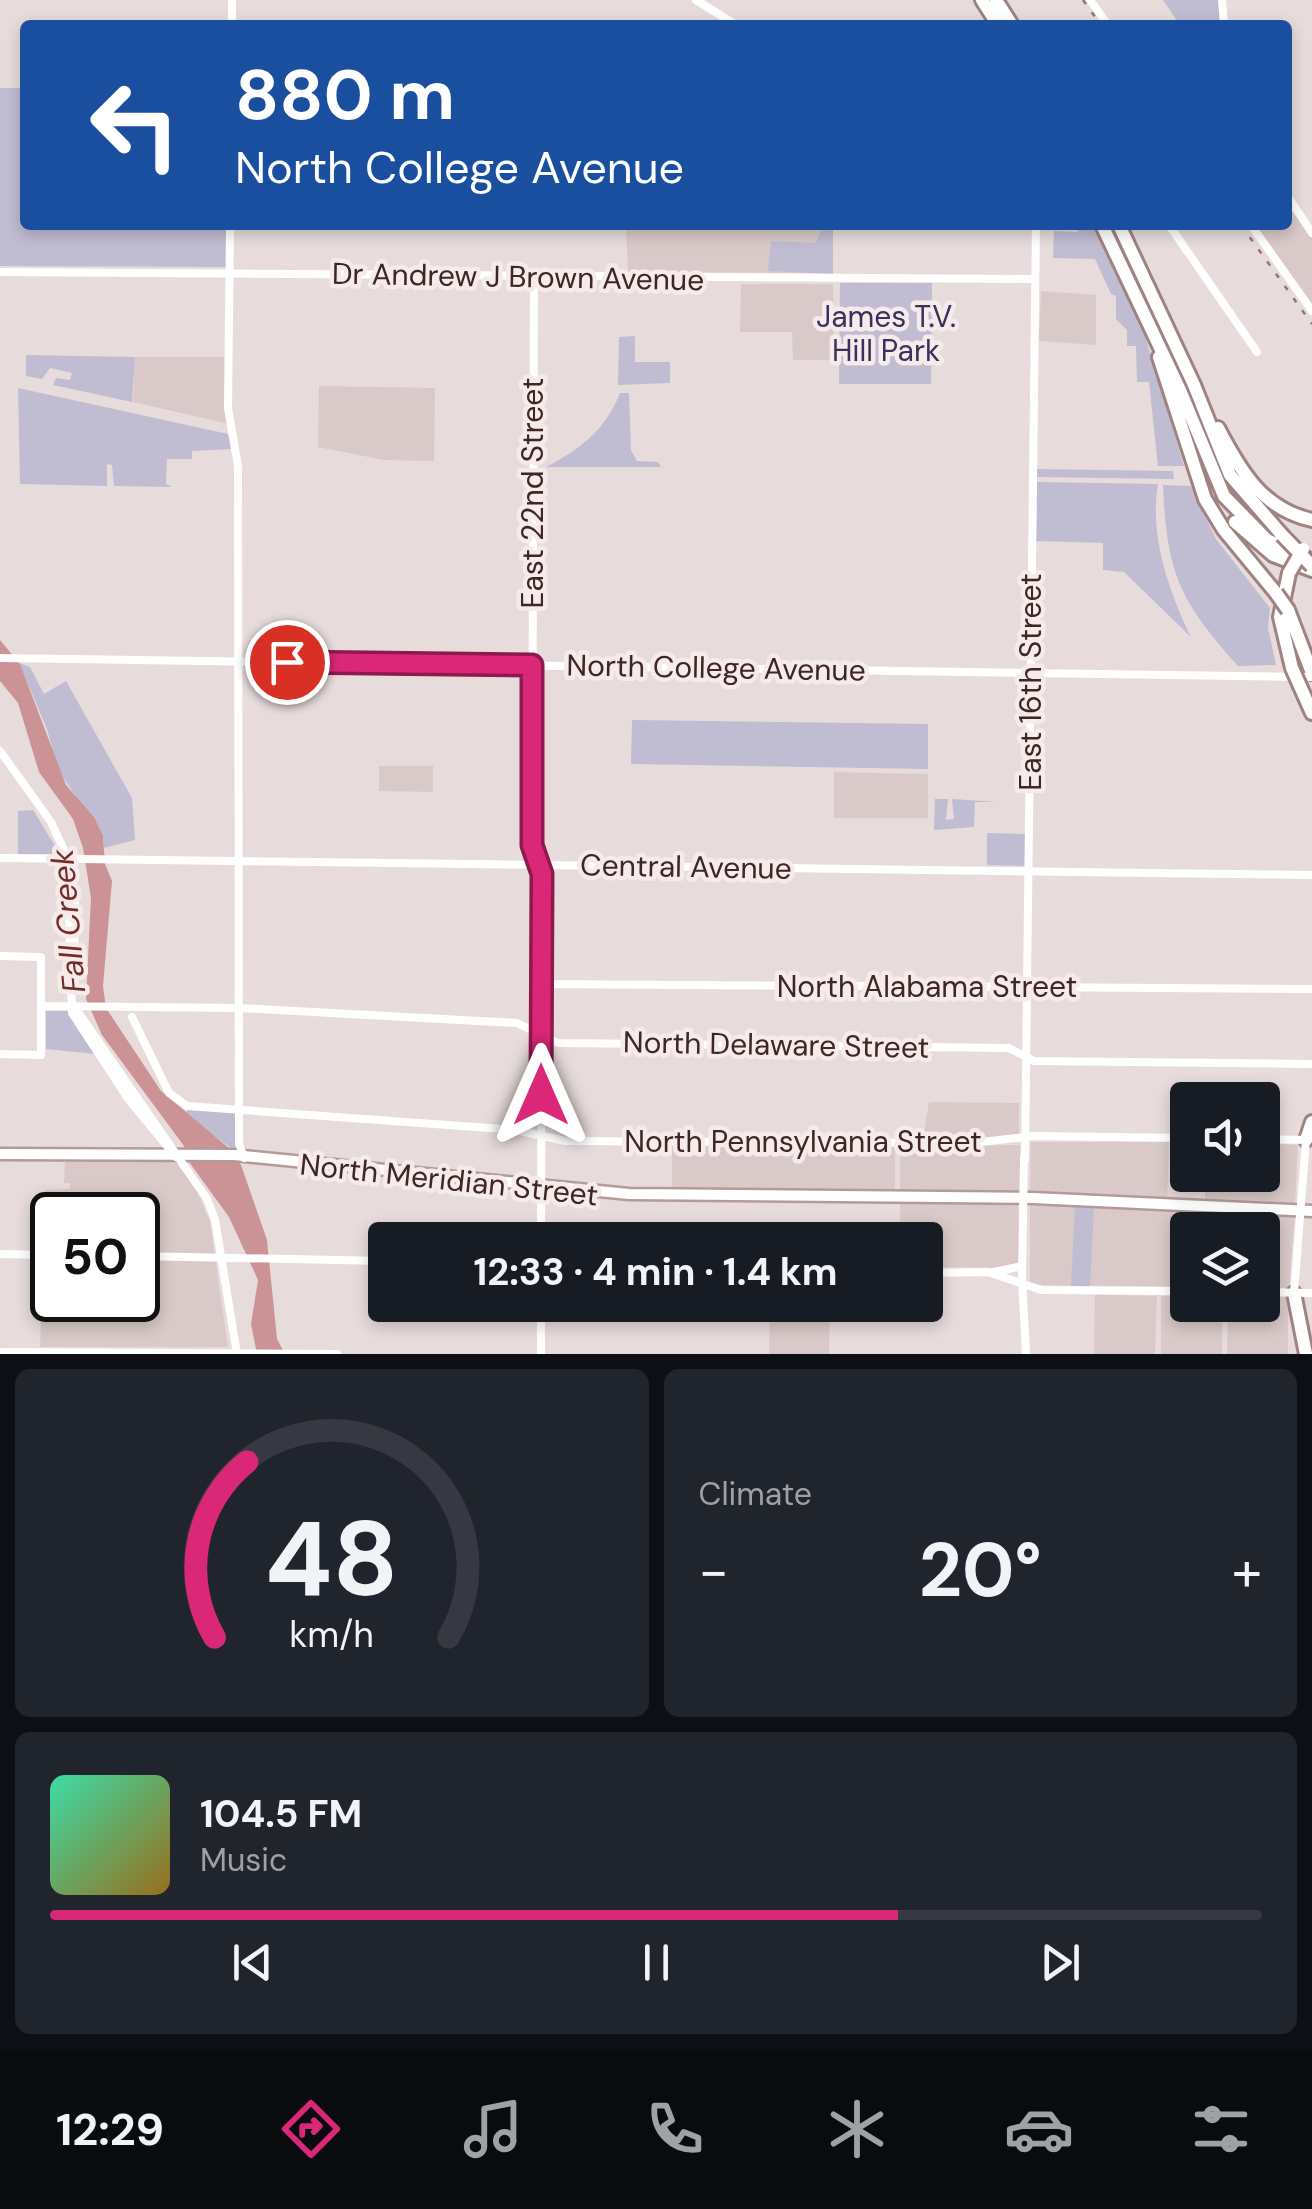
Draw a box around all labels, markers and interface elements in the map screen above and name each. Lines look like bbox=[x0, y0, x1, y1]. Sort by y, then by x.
text: 880 m bbox=[235, 50, 455, 141]
icon: left bbox=[70, 60, 200, 190]
text: North College Avenue bbox=[235, 138, 684, 197]
street label: Dr Andrew J Brown Avenue bbox=[332, 254, 705, 299]
park label: James T.V. Hill Park bbox=[816, 297, 956, 370]
street label: East 22nd Street bbox=[513, 378, 552, 609]
street label: East 16th Street bbox=[1011, 573, 1050, 791]
pin bbox=[245, 620, 330, 705]
icon: arrive bbox=[260, 635, 315, 690]
street label: North College Avenue bbox=[566, 645, 866, 690]
street label: Central Avenue bbox=[580, 845, 792, 888]
water label: Fall Creek bbox=[41, 847, 95, 995]
street label: North Alabama Street bbox=[777, 967, 1077, 1006]
street label: North Delaware Street bbox=[623, 1022, 929, 1067]
position arrow bbox=[489, 1043, 593, 1147]
map controls bbox=[1170, 1082, 1280, 1322]
button: sound bbox=[1170, 1082, 1280, 1192]
street label: North Pennsylvania Street bbox=[624, 1122, 982, 1161]
street label: North Meridian Street bbox=[298, 1144, 600, 1215]
speed limit sign: 50 bbox=[30, 1192, 160, 1322]
button: layers bbox=[1170, 1212, 1280, 1322]
text: 12:33 · 4 min · 1.4 km bbox=[473, 1247, 838, 1297]
text: Climate bbox=[699, 1473, 812, 1515]
text: 48 bbox=[265, 1492, 398, 1627]
text: 20° bbox=[919, 1522, 1042, 1619]
text: − bbox=[699, 1535, 729, 1607]
text: + bbox=[1232, 1535, 1262, 1607]
text: km/h bbox=[290, 1612, 374, 1658]
text: 104.5 FM bbox=[200, 1789, 362, 1839]
text: Music bbox=[200, 1839, 287, 1881]
icon: previous bbox=[225, 1935, 280, 1990]
icon: pause bbox=[629, 1935, 684, 1990]
icon: next bbox=[1033, 1935, 1088, 1990]
icon: directions bbox=[276, 2094, 346, 2164]
icon: music bbox=[458, 2094, 528, 2164]
icon: phone bbox=[640, 2094, 710, 2164]
icon: climate bbox=[822, 2094, 892, 2164]
icon: car bbox=[1004, 2094, 1074, 2164]
icon: filters bbox=[1186, 2094, 1256, 2164]
text: 12:29 bbox=[56, 2100, 164, 2159]

